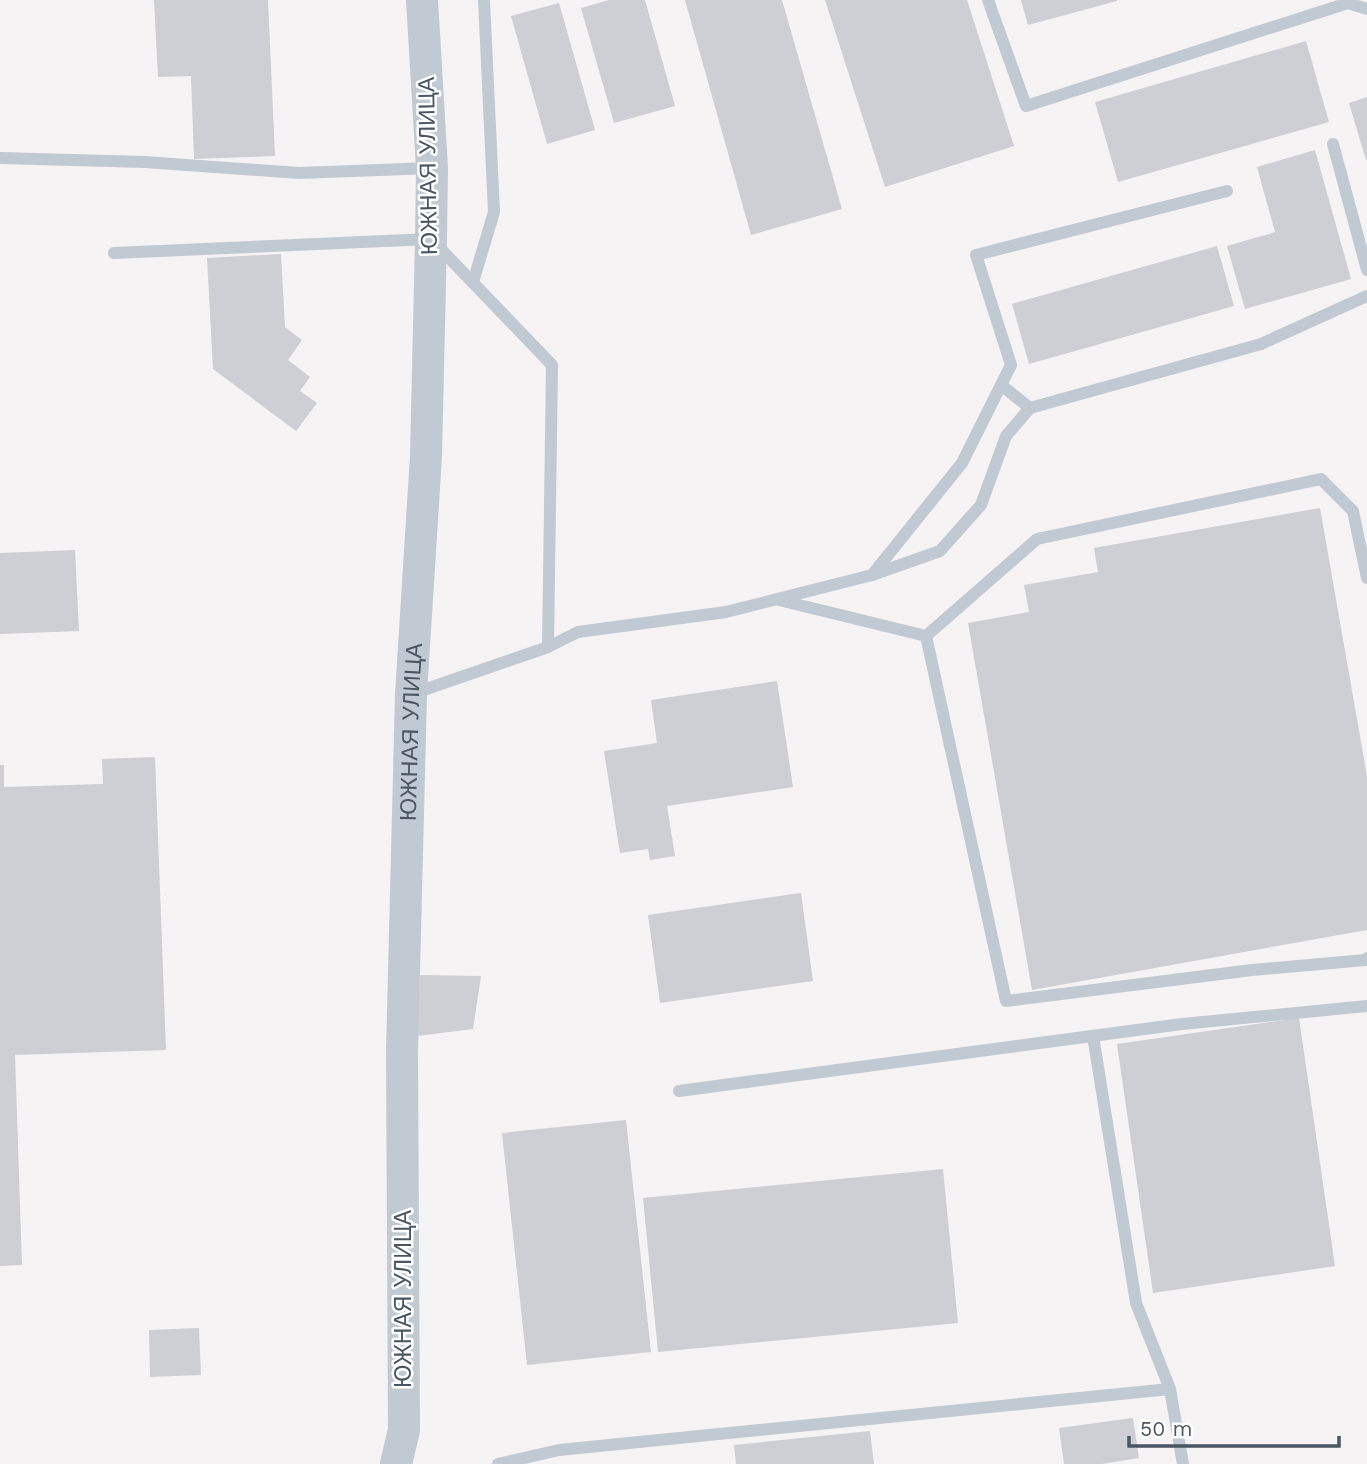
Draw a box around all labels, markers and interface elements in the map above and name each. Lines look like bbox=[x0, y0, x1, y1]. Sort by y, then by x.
street label: ЮЖНАЯ УЛИЦА bbox=[413, 76, 443, 255]
street label: ЮЖНАЯ УЛИЦА bbox=[394, 642, 428, 821]
street label: ЮЖНАЯ УЛИЦА bbox=[390, 1209, 417, 1388]
scale bar bbox=[1129, 1404, 1339, 1448]
text: 50 m bbox=[1140, 1416, 1192, 1441]

